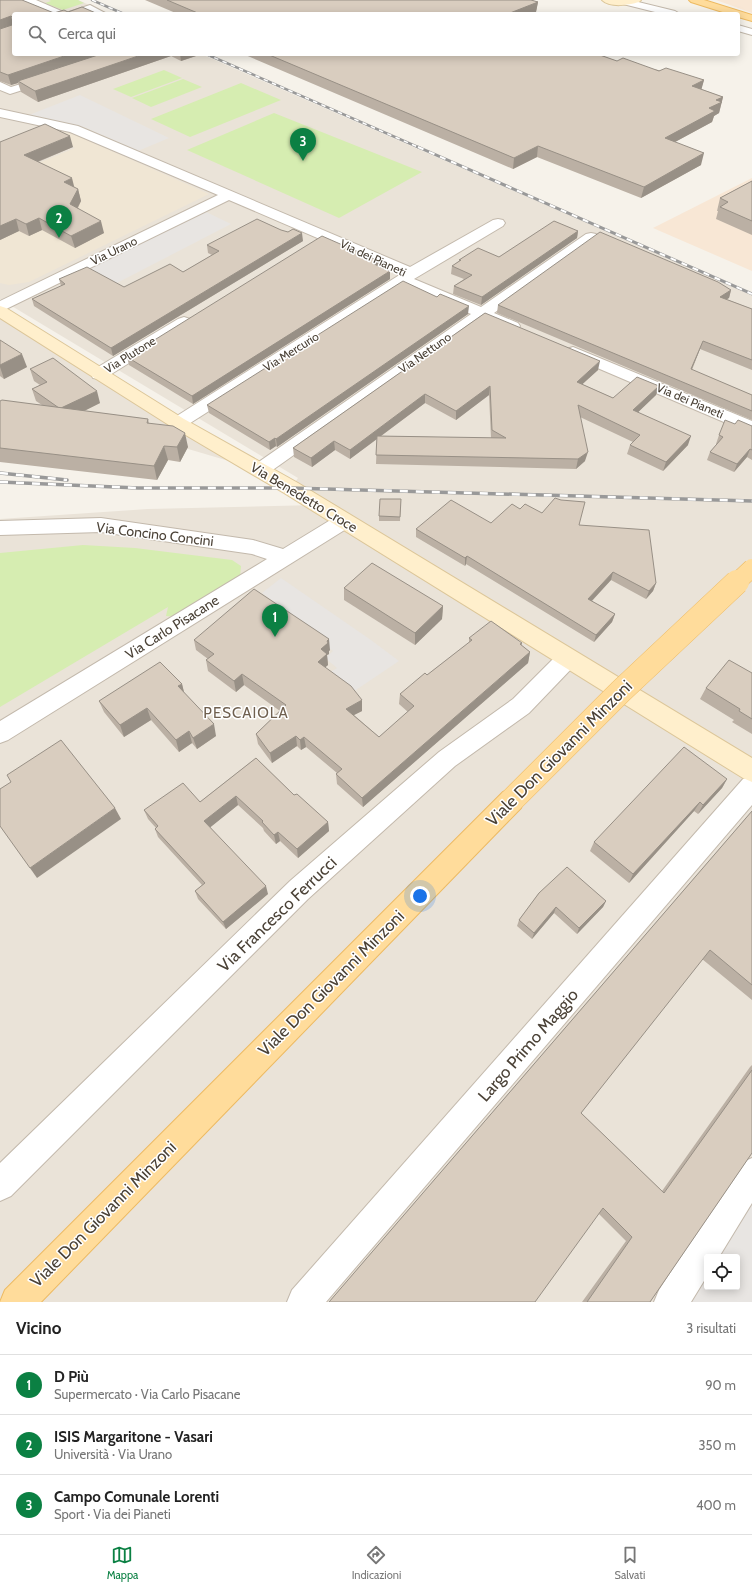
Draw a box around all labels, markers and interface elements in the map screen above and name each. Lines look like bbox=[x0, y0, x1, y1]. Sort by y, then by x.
search box bbox=[12, 12, 740, 56]
icon: search bbox=[26, 23, 48, 45]
text: Cerca qui bbox=[58, 25, 116, 43]
pin: 3 bbox=[290, 128, 316, 161]
pin: 2 bbox=[46, 205, 72, 238]
street label: Via Urano bbox=[88, 233, 140, 268]
street label: Via dei Pianeti bbox=[338, 236, 409, 279]
street label: Via Mercurio bbox=[260, 328, 322, 375]
street label: Via Nettuno bbox=[395, 329, 454, 376]
street label: Via Plutone bbox=[101, 333, 158, 376]
street label: Via dei Pianeti bbox=[654, 380, 726, 421]
street label: Via Benedetto Croce bbox=[247, 458, 361, 536]
street label: Via Concino Concini bbox=[95, 518, 215, 550]
street label: Via Carlo Pisacane bbox=[122, 591, 222, 663]
pin: 1 bbox=[262, 604, 288, 637]
street label: Viale Don Giovanni Minzoni bbox=[482, 676, 636, 830]
district label: PESCAIOLA bbox=[203, 704, 289, 722]
street label: Via Francesco Ferrucci bbox=[213, 852, 341, 976]
your location bbox=[410, 886, 430, 906]
street label: Viale Don Giovanni Minzoni bbox=[254, 906, 408, 1060]
street label: Largo Primo Maggio bbox=[474, 985, 582, 1105]
street label: Viale Don Giovanni Minzoni bbox=[26, 1137, 180, 1291]
map controls bbox=[704, 1254, 740, 1290]
button: locate bbox=[704, 1254, 740, 1290]
text: Vicino bbox=[16, 1318, 61, 1338]
text: 3 risultati bbox=[686, 1320, 736, 1336]
text: D Più bbox=[54, 1368, 89, 1386]
text: 1 bbox=[27, 1377, 31, 1393]
text: 90 m bbox=[705, 1377, 736, 1393]
text: Supermercato · Via Carlo Pisacane bbox=[54, 1386, 240, 1402]
text: ISIS Margaritone - Vasari bbox=[54, 1428, 213, 1446]
text: 2 bbox=[26, 1437, 32, 1453]
text: 350 m bbox=[699, 1437, 736, 1453]
text: Università · Via Urano bbox=[54, 1446, 172, 1462]
text: Campo Comunale Lorenti bbox=[54, 1488, 219, 1506]
text: 3 bbox=[25, 1497, 33, 1513]
text: 400 m bbox=[696, 1497, 736, 1513]
text: Sport · Via dei Pianeti bbox=[54, 1506, 171, 1522]
tab: Mappa bbox=[107, 1544, 138, 1582]
tab: Indicazioni bbox=[352, 1544, 401, 1582]
tab: Salvati bbox=[615, 1544, 645, 1582]

